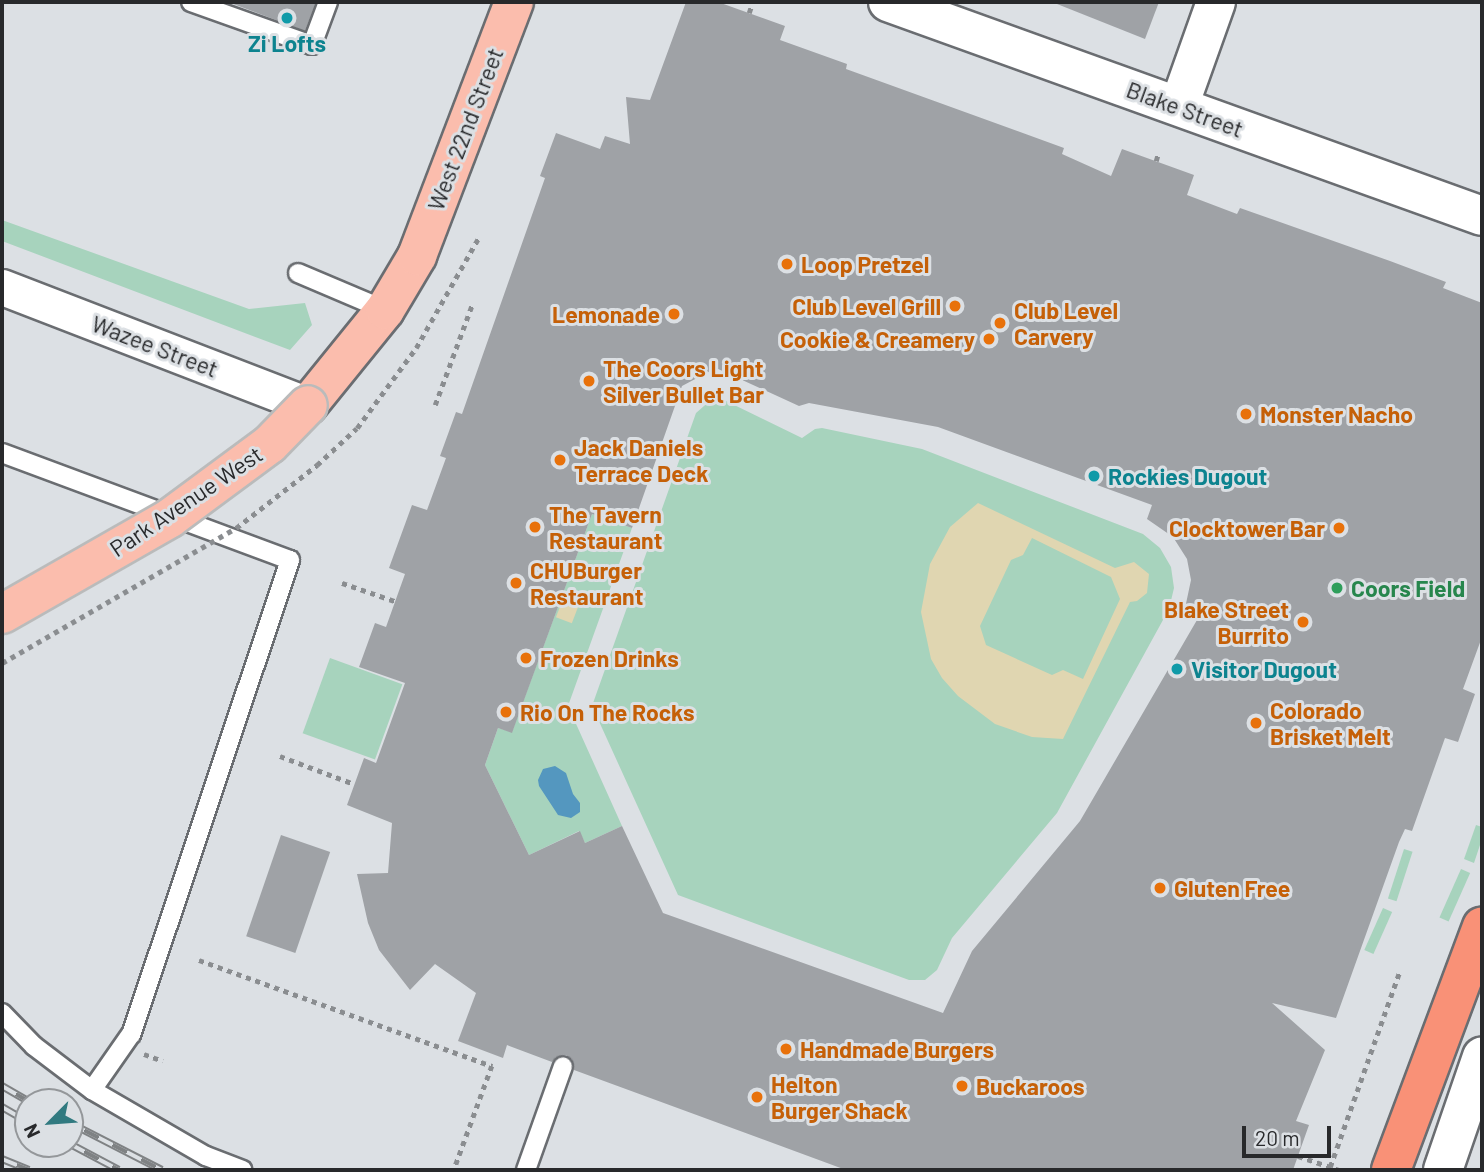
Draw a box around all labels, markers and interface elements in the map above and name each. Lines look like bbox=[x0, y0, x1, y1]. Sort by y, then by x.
marker: Zi Lofts bbox=[279, 10, 295, 26]
place label: Zi Lofts bbox=[248, 29, 326, 57]
street label: West 22nd Street bbox=[421, 44, 509, 214]
street label: Blake Street bbox=[1123, 75, 1247, 143]
place label: Loop Pretzel bbox=[801, 250, 929, 278]
marker: Loop Pretzel bbox=[779, 256, 795, 272]
place label: Club Level Grill bbox=[792, 292, 941, 320]
place label: Club Level Carvery bbox=[1014, 296, 1118, 350]
marker: Club Level Grill bbox=[947, 298, 963, 314]
place label: Lemonade bbox=[552, 300, 660, 328]
marker: Lemonade bbox=[666, 306, 682, 322]
street label: Wazee Street bbox=[88, 309, 222, 383]
marker: Club Level Carvery bbox=[992, 315, 1008, 331]
place label: Cookie & Creamery bbox=[780, 325, 975, 353]
marker: Cookie & Creamery bbox=[981, 331, 997, 347]
place label: The Coors Light Silver Bullet Bar bbox=[603, 354, 764, 408]
marker: The Coors Light Silver Bullet Bar bbox=[581, 373, 597, 389]
place label: Monster Nacho bbox=[1260, 400, 1413, 428]
marker: Monster Nacho bbox=[1238, 406, 1254, 422]
place label: Jack Daniels Terrace Deck bbox=[574, 433, 708, 487]
street label: Park Avenue West bbox=[104, 440, 268, 562]
marker: Jack Daniels Terrace Deck bbox=[552, 452, 568, 468]
place label: Rockies Dugout bbox=[1108, 462, 1267, 490]
marker: Rockies Dugout bbox=[1086, 468, 1102, 484]
place label: The Tavern Restaurant bbox=[549, 500, 662, 554]
place label: Clocktower Bar bbox=[1169, 514, 1325, 542]
marker: The Tavern Restaurant bbox=[527, 519, 543, 535]
marker: Clocktower Bar bbox=[1331, 520, 1347, 536]
place label: CHUBurger Restaurant bbox=[530, 556, 643, 610]
place label: Coors Field bbox=[1351, 574, 1465, 602]
marker: CHUBurger Restaurant bbox=[508, 575, 524, 591]
marker: Coors Field bbox=[1329, 580, 1345, 596]
place label: Blake Street Burrito bbox=[1164, 595, 1289, 649]
marker: Blake Street Burrito bbox=[1295, 614, 1311, 630]
place label: Frozen Drinks bbox=[540, 644, 679, 672]
marker: Frozen Drinks bbox=[518, 650, 534, 666]
place label: Visitor Dugout bbox=[1191, 655, 1337, 683]
marker: Visitor Dugout bbox=[1169, 661, 1185, 677]
place label: Colorado Brisket Melt bbox=[1270, 696, 1391, 750]
place label: Rio On The Rocks bbox=[520, 698, 695, 726]
marker: Rio On The Rocks bbox=[498, 704, 514, 720]
marker: Colorado Brisket Melt bbox=[1248, 715, 1264, 731]
place label: Gluten Free bbox=[1174, 874, 1290, 902]
marker: Gluten Free bbox=[1152, 880, 1168, 896]
place label: Handmade Burgers bbox=[800, 1035, 994, 1063]
marker: Handmade Burgers bbox=[778, 1041, 794, 1057]
place label: Helton Burger Shack bbox=[771, 1070, 908, 1124]
place label: Buckaroos bbox=[976, 1072, 1085, 1100]
marker: Buckaroos bbox=[954, 1078, 970, 1094]
north arrow bbox=[14, 1088, 84, 1158]
marker: Helton Burger Shack bbox=[749, 1089, 765, 1105]
scale bar bbox=[1246, 1112, 1335, 1156]
text: N bbox=[18, 1121, 44, 1142]
text: 20 m bbox=[1255, 1125, 1300, 1150]

